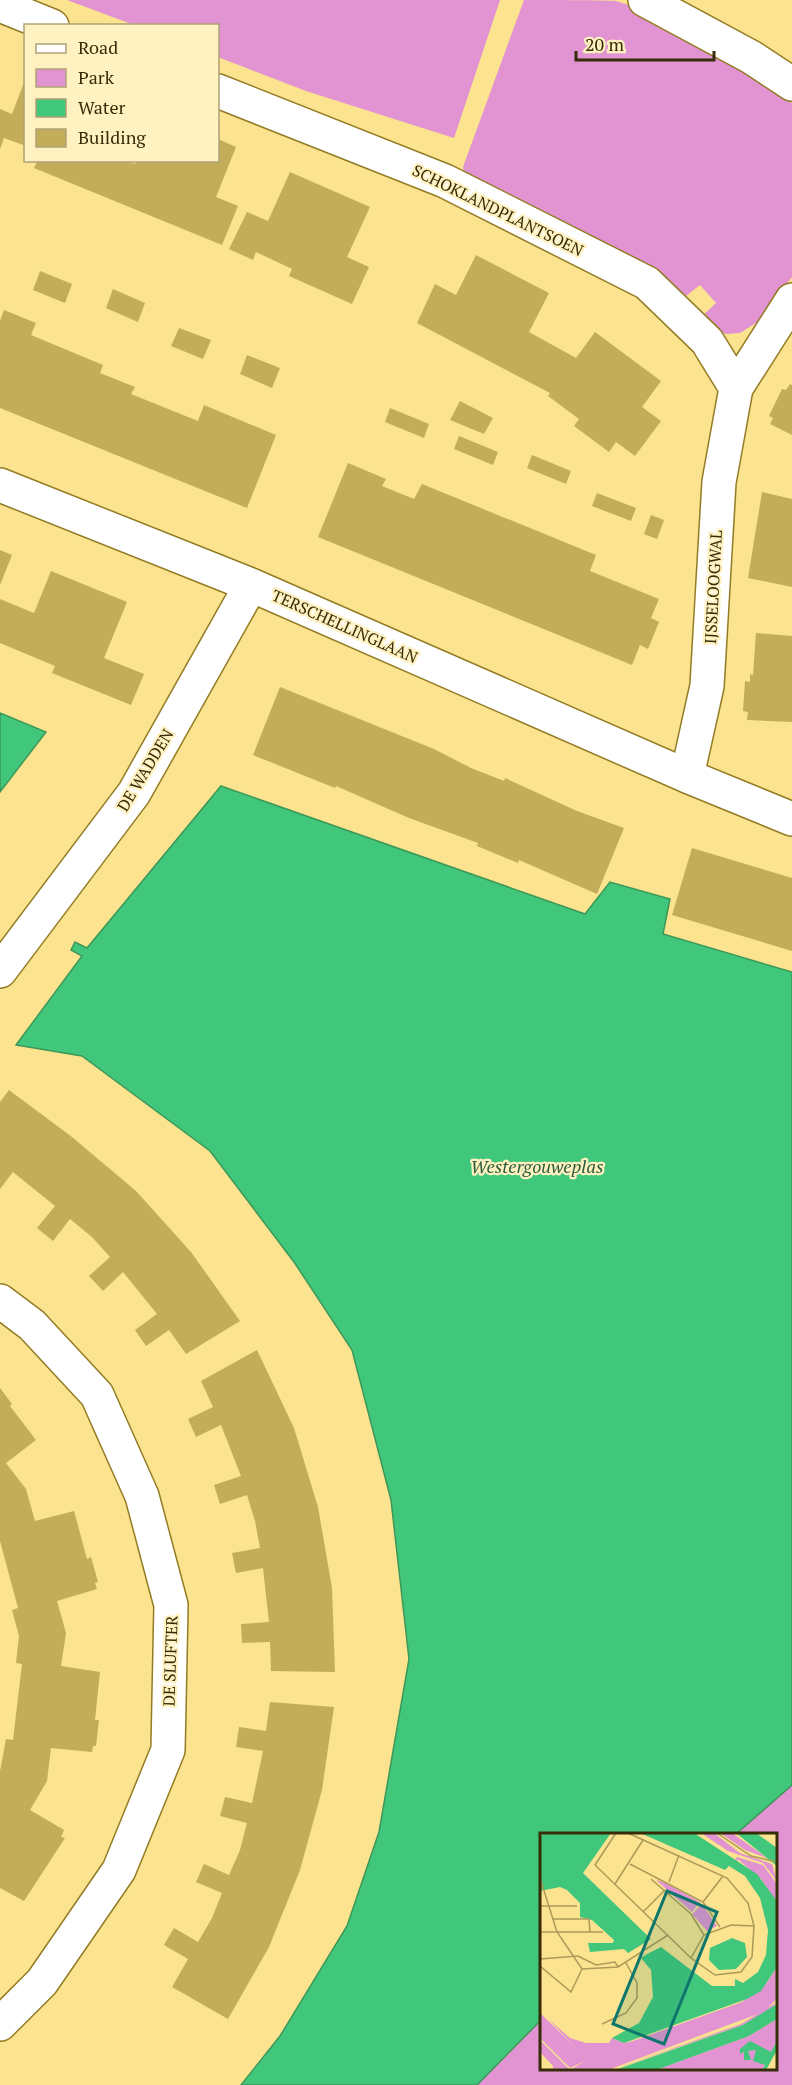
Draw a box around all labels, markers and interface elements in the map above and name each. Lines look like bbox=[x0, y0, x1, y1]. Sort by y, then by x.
legend bbox=[24, 24, 219, 162]
scale bar bbox=[576, 24, 714, 62]
text: 20 m bbox=[585, 32, 625, 56]
text: Road bbox=[78, 35, 118, 59]
text: Park bbox=[78, 65, 115, 89]
text: Water bbox=[78, 95, 125, 119]
text: Building bbox=[78, 125, 146, 149]
street label: SCHOKLANDPLANTSOEN bbox=[409, 159, 587, 261]
street label: IJSSELOOGWAL bbox=[699, 529, 727, 644]
street label: TERSCHELLINGLAAN bbox=[269, 584, 422, 668]
street label: DE WADDEN bbox=[112, 724, 178, 815]
water label: Westergouweplas bbox=[471, 1154, 603, 1178]
street label: DE SLUFTER bbox=[157, 1614, 183, 1707]
inset map bbox=[540, 1833, 777, 2070]

